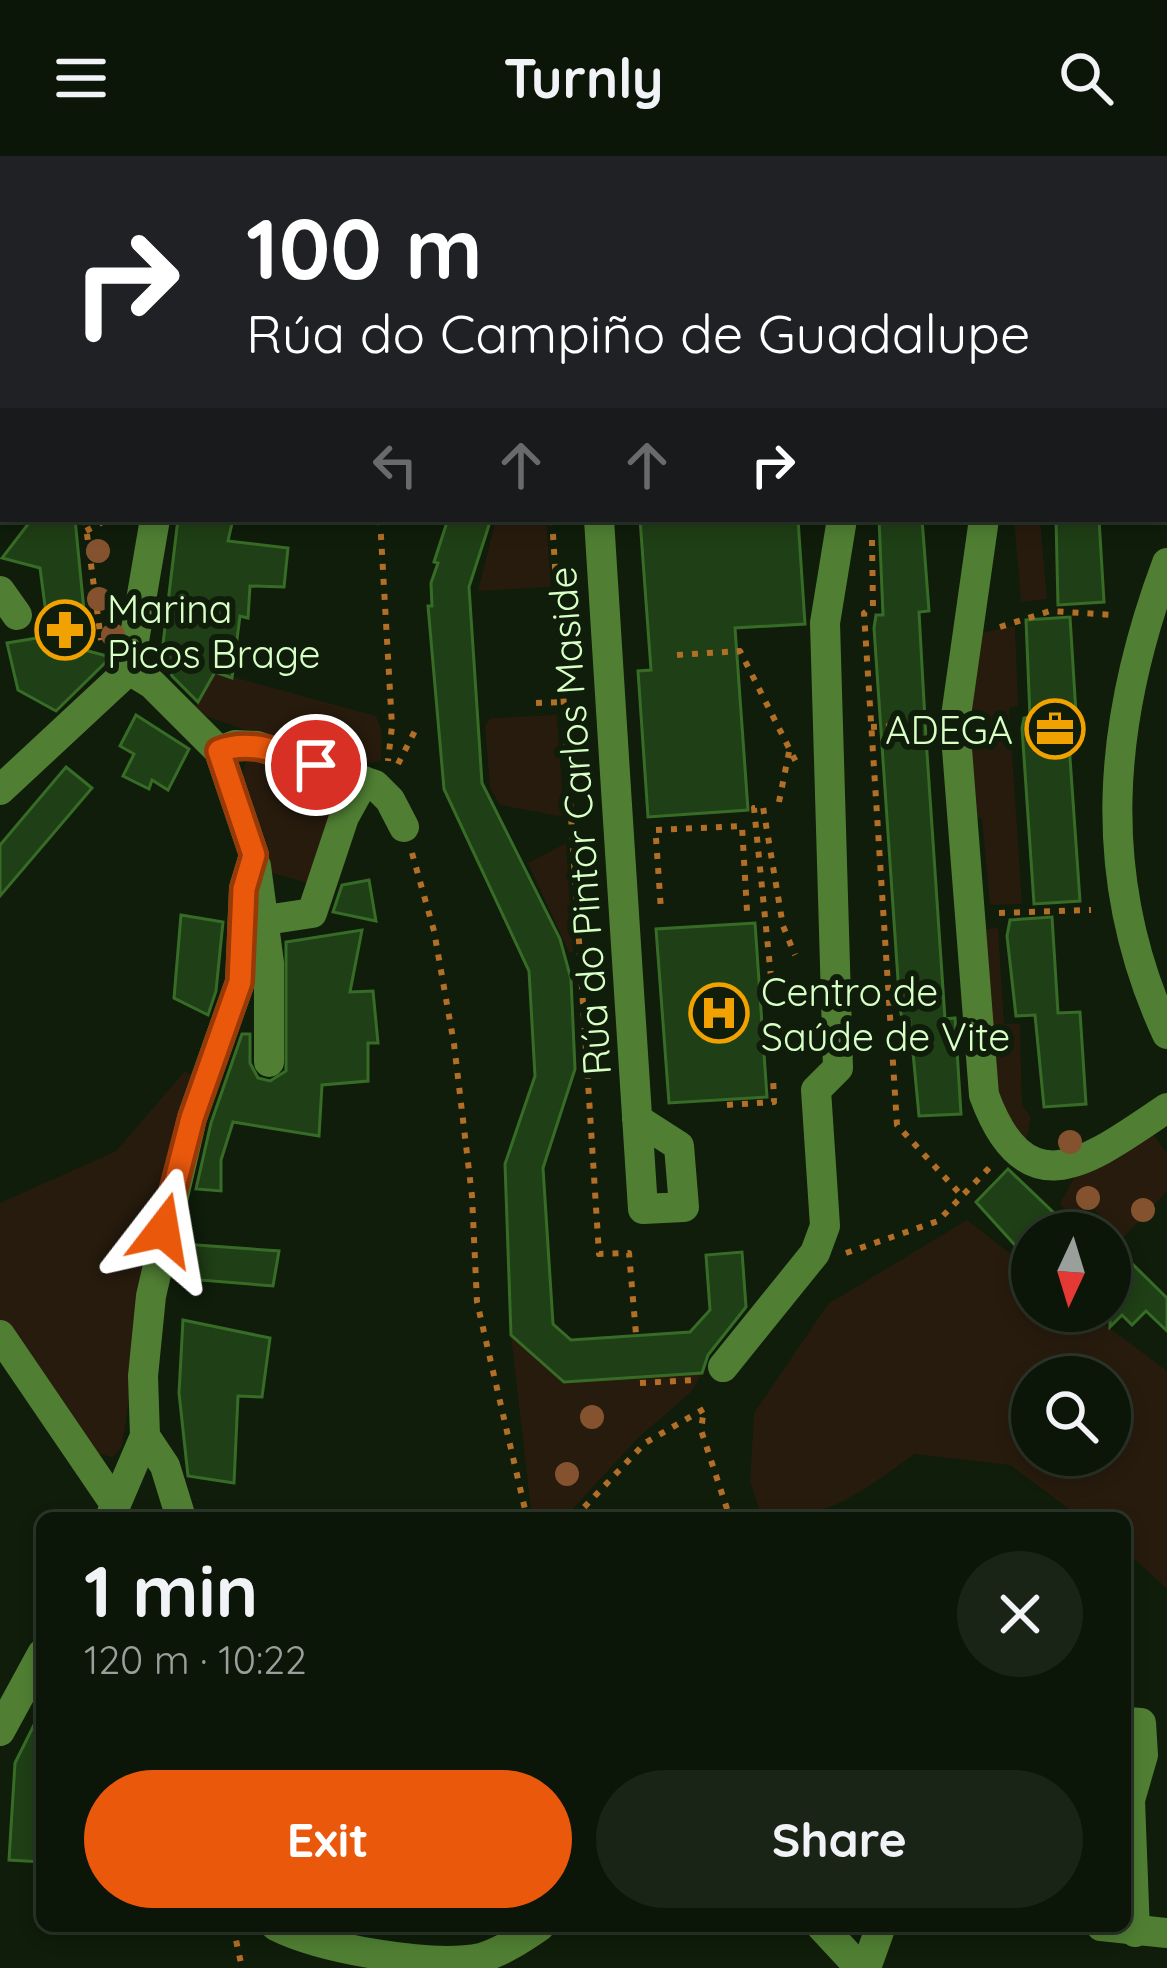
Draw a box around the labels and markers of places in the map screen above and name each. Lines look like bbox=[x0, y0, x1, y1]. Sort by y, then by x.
place label: Marina Picos Brage bbox=[107, 584, 320, 678]
pharmacy icon: Marina Picos Brage bbox=[34, 599, 96, 661]
office icon: ADEGA bbox=[1024, 698, 1086, 760]
place label: ADEGA bbox=[885, 705, 1013, 754]
pin bbox=[265, 714, 367, 816]
place label: Centro de Saúde de Vite bbox=[761, 967, 1010, 1061]
hospital icon: Centro de Saúde de Vite bbox=[688, 982, 750, 1044]

